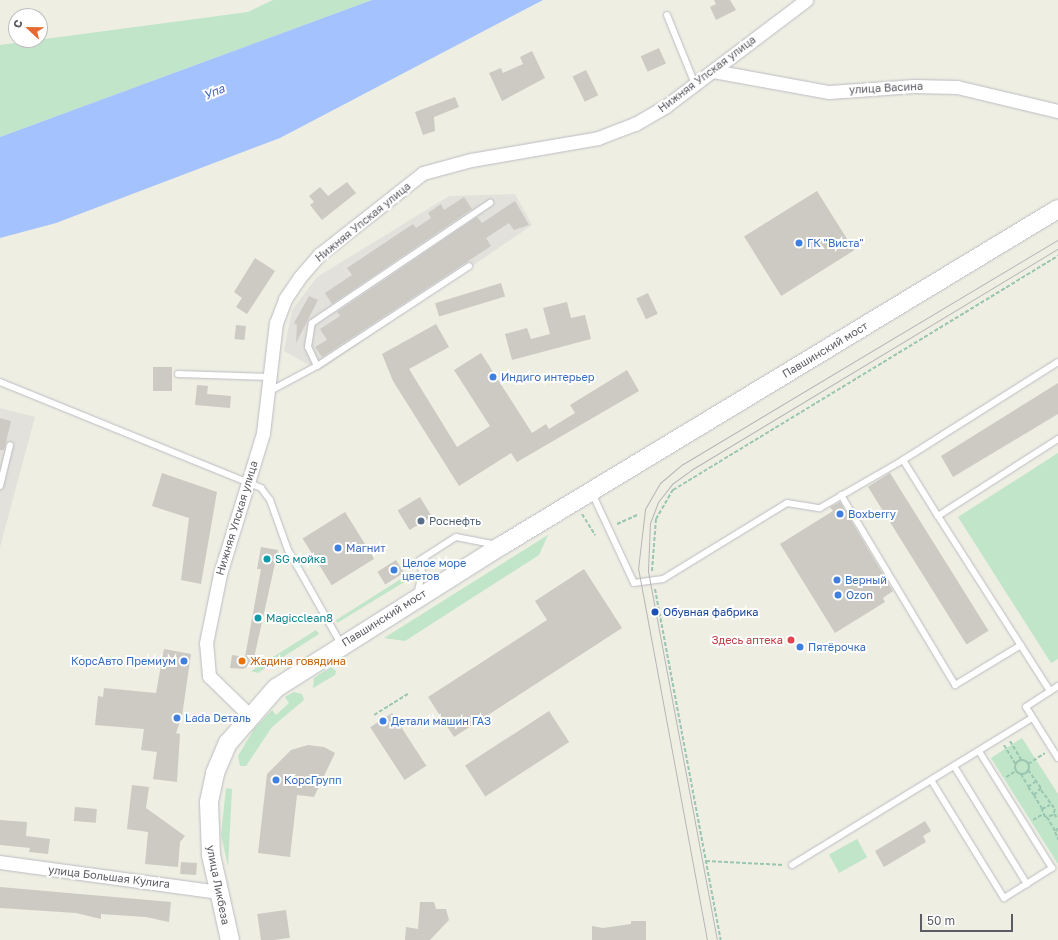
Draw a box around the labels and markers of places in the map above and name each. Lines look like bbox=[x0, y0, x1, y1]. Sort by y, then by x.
place label: ГК "Виста" bbox=[807, 236, 864, 250]
marker: ГК "Виста" bbox=[794, 238, 804, 248]
place label: Индиго интерьер bbox=[501, 370, 595, 384]
marker: Индиго интерьер bbox=[488, 372, 498, 382]
place label: Boxberry bbox=[848, 507, 896, 521]
marker: Boxberry bbox=[835, 509, 845, 519]
place label: Роснефть bbox=[429, 514, 481, 528]
marker: Роснефть bbox=[416, 516, 426, 526]
place label: Магнит bbox=[346, 541, 386, 555]
marker: Магнит bbox=[333, 543, 343, 553]
place label: SG мойка bbox=[275, 552, 326, 566]
marker: SG мойка bbox=[262, 554, 272, 564]
place label: Целое море цветов bbox=[402, 557, 466, 583]
marker: Целое море цветов bbox=[389, 565, 399, 575]
place label: Верный bbox=[845, 573, 887, 587]
marker: Верный bbox=[832, 575, 842, 585]
place label: Ozon bbox=[846, 588, 873, 602]
marker: Ozon bbox=[833, 590, 843, 600]
place label: Обувная фабрика bbox=[663, 605, 759, 619]
marker: Обувная фабрика bbox=[650, 607, 660, 617]
place label: Magicclean8 bbox=[266, 611, 333, 625]
marker: Magicclean8 bbox=[253, 613, 263, 623]
place label: Здесь аптека bbox=[712, 633, 783, 647]
marker: Здесь аптека bbox=[786, 635, 796, 645]
place label: Пятёрочка bbox=[808, 640, 866, 654]
marker: Пятёрочка bbox=[795, 642, 805, 652]
place label: КорсАвто Премиум bbox=[71, 654, 176, 668]
place label: Жадина говядина bbox=[250, 654, 346, 668]
marker: КорсАвто Премиум bbox=[179, 656, 189, 666]
marker: Жадина говядина bbox=[237, 656, 247, 666]
place label: Lada Dеталь bbox=[185, 711, 251, 725]
marker: Lada Dеталь bbox=[172, 713, 182, 723]
place label: Детали машин ГАЗ bbox=[391, 714, 491, 728]
marker: Детали машин ГАЗ bbox=[378, 716, 388, 726]
place label: КорсГрупп bbox=[284, 773, 342, 787]
marker: КорсГрупп bbox=[271, 775, 281, 785]

